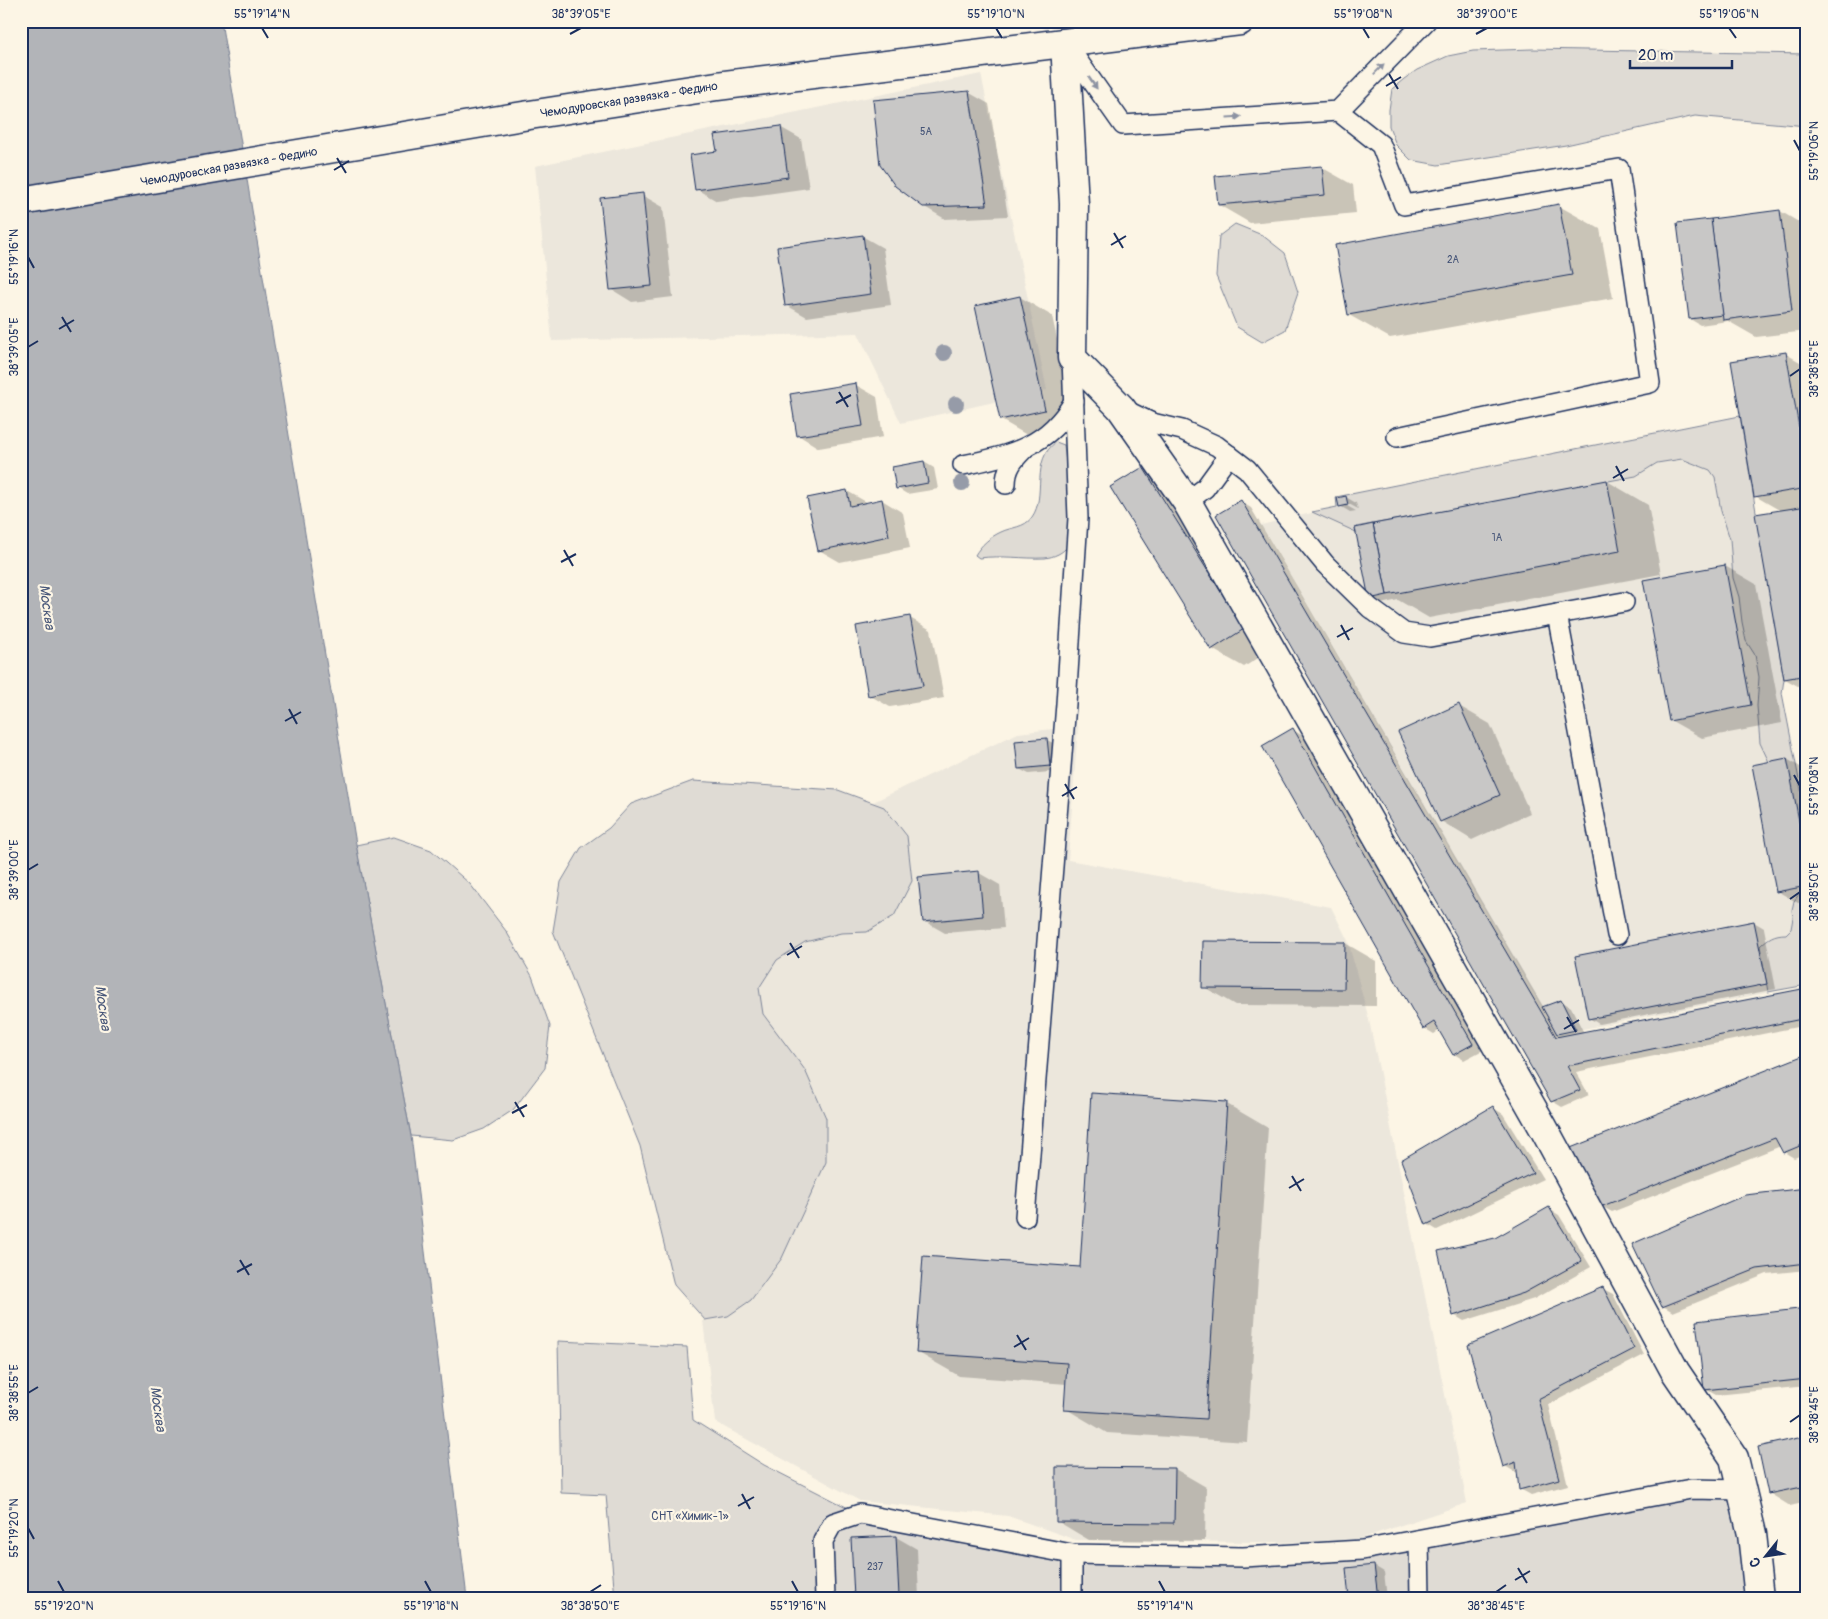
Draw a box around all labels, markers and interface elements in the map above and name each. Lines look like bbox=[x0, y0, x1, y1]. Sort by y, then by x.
text: 55°19'14"N bbox=[234, 7, 290, 22]
text: 38°39'05"E bbox=[551, 7, 611, 22]
text: 55°19'10"N bbox=[967, 7, 1025, 22]
text: 55°19'08"N bbox=[1334, 7, 1392, 22]
text: 38°39'00"E bbox=[1457, 7, 1517, 22]
text: 55°19'06"N bbox=[1699, 7, 1759, 22]
scale bar bbox=[1630, 38, 1733, 70]
text: 20 m bbox=[1638, 46, 1673, 65]
one-way arrow bbox=[1373, 63, 1385, 75]
one-way arrow bbox=[1088, 76, 1098, 90]
street label: Чемодуровская развязка - Федино bbox=[539, 78, 719, 121]
one-way arrow bbox=[1226, 113, 1242, 121]
text: 55°19'06"N bbox=[1807, 121, 1822, 181]
house number: 5А bbox=[920, 126, 932, 138]
street label: Чемодуровская развязка - Федино bbox=[139, 144, 319, 190]
text: 55°19'16"N bbox=[7, 229, 22, 285]
house number: 2А bbox=[1447, 254, 1460, 266]
text: 38°39'05"E bbox=[7, 317, 22, 377]
text: 38°38'55"E bbox=[1807, 340, 1822, 398]
house number: 1А bbox=[1492, 532, 1503, 544]
water label: Москва bbox=[35, 583, 59, 632]
text: 55°19'08"N bbox=[1807, 757, 1822, 815]
text: 38°39'00"E bbox=[7, 840, 22, 900]
text: 38°38'50"E bbox=[1807, 863, 1822, 921]
water label: Москва bbox=[91, 984, 115, 1033]
text: 38°38'55"E bbox=[7, 1364, 22, 1422]
water label: Москва bbox=[146, 1385, 170, 1434]
text: 38°38'45"E bbox=[1807, 1386, 1822, 1444]
text: 55°19'20"N bbox=[7, 1498, 22, 1558]
park label: СНТ «Химик-1» bbox=[651, 1509, 729, 1524]
north arrow bbox=[1740, 1532, 1790, 1582]
text: С bbox=[1745, 1554, 1765, 1570]
house number: 237 bbox=[867, 1561, 884, 1573]
text: 55°19'20"N bbox=[34, 1599, 94, 1614]
text: 55°19'18"N bbox=[403, 1599, 459, 1614]
text: 38°38'50"E bbox=[561, 1599, 619, 1614]
text: 55°19'16"N bbox=[770, 1599, 826, 1614]
text: 55°19'14"N bbox=[1137, 1599, 1193, 1614]
text: 38°38'45"E bbox=[1467, 1599, 1525, 1614]

